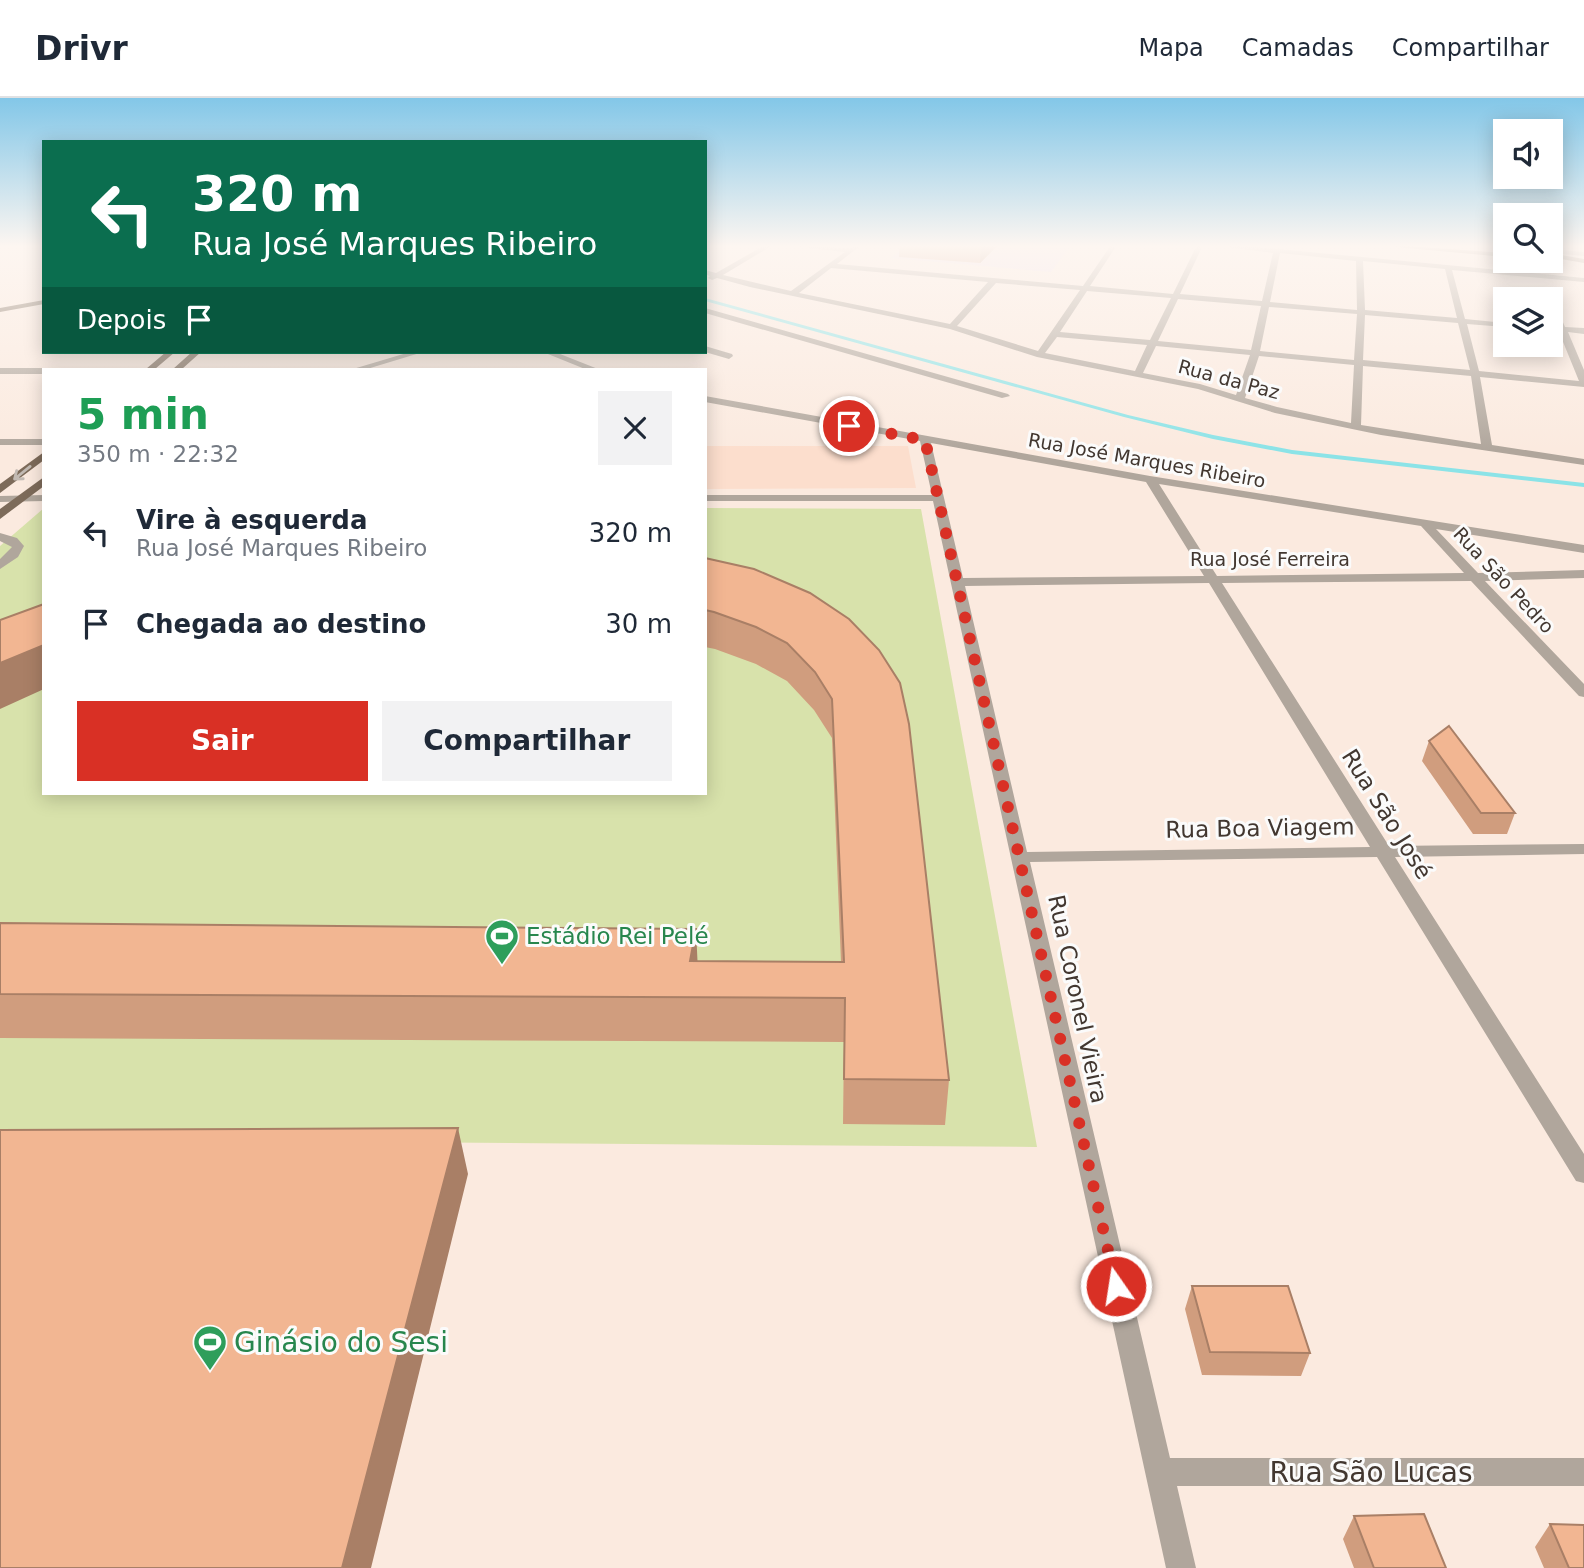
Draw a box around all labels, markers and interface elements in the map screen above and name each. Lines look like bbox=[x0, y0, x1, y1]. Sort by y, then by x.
text: Drivr bbox=[35, 29, 128, 68]
text: Mapa bbox=[1138, 34, 1204, 62]
text: Camadas bbox=[1242, 34, 1354, 62]
text: Compartilhar bbox=[1392, 34, 1549, 62]
map controls bbox=[1493, 119, 1563, 357]
button: sound bbox=[1493, 119, 1563, 189]
text: 320 m bbox=[192, 166, 362, 223]
icon: left bbox=[77, 168, 168, 259]
button: search bbox=[1493, 203, 1563, 273]
text: Rua José Marques Ribeiro bbox=[192, 225, 597, 263]
button: layers bbox=[1493, 287, 1563, 357]
icon: arrive bbox=[180, 301, 218, 339]
text: Depois bbox=[77, 305, 166, 335]
street label: Rua da Paz bbox=[1176, 355, 1282, 403]
text: 5 min bbox=[77, 390, 209, 439]
button: close bbox=[598, 391, 672, 465]
pin bbox=[819, 396, 879, 456]
icon: arrive bbox=[830, 407, 868, 445]
street label: Rua José Marques Ribeiro bbox=[1027, 428, 1267, 492]
text: 350 m · 22:32 bbox=[77, 441, 239, 467]
one-way arrow bbox=[13, 465, 31, 480]
text: Vire à esquerda bbox=[136, 505, 368, 535]
icon: left bbox=[77, 514, 115, 552]
text: 320 m bbox=[589, 518, 672, 548]
street label: Rua São Pedro bbox=[1449, 522, 1559, 638]
text: Rua José Marques Ribeiro bbox=[136, 535, 427, 561]
street label: Rua José Ferreira bbox=[1190, 548, 1350, 570]
icon: arrive bbox=[77, 605, 115, 643]
text: Chegada ao destino bbox=[136, 609, 426, 639]
text: 30 m bbox=[605, 609, 672, 639]
button: Sair bbox=[77, 701, 368, 781]
button: Compartilhar bbox=[382, 701, 672, 781]
street label: Rua São José bbox=[1337, 744, 1437, 884]
street label: Rua Boa Viagem bbox=[1165, 813, 1355, 843]
street label: Rua Coronel Vieira bbox=[1043, 892, 1113, 1106]
sports icon: Estádio Rei Pelé bbox=[483, 917, 521, 966]
place label: Estádio Rei Pelé bbox=[526, 923, 709, 949]
position arrow bbox=[1079, 1249, 1153, 1323]
sports icon: Ginásio do Sesi bbox=[191, 1323, 229, 1372]
place label: Ginásio do Sesi bbox=[234, 1326, 448, 1359]
street label: Rua São Lucas bbox=[1270, 1456, 1472, 1489]

